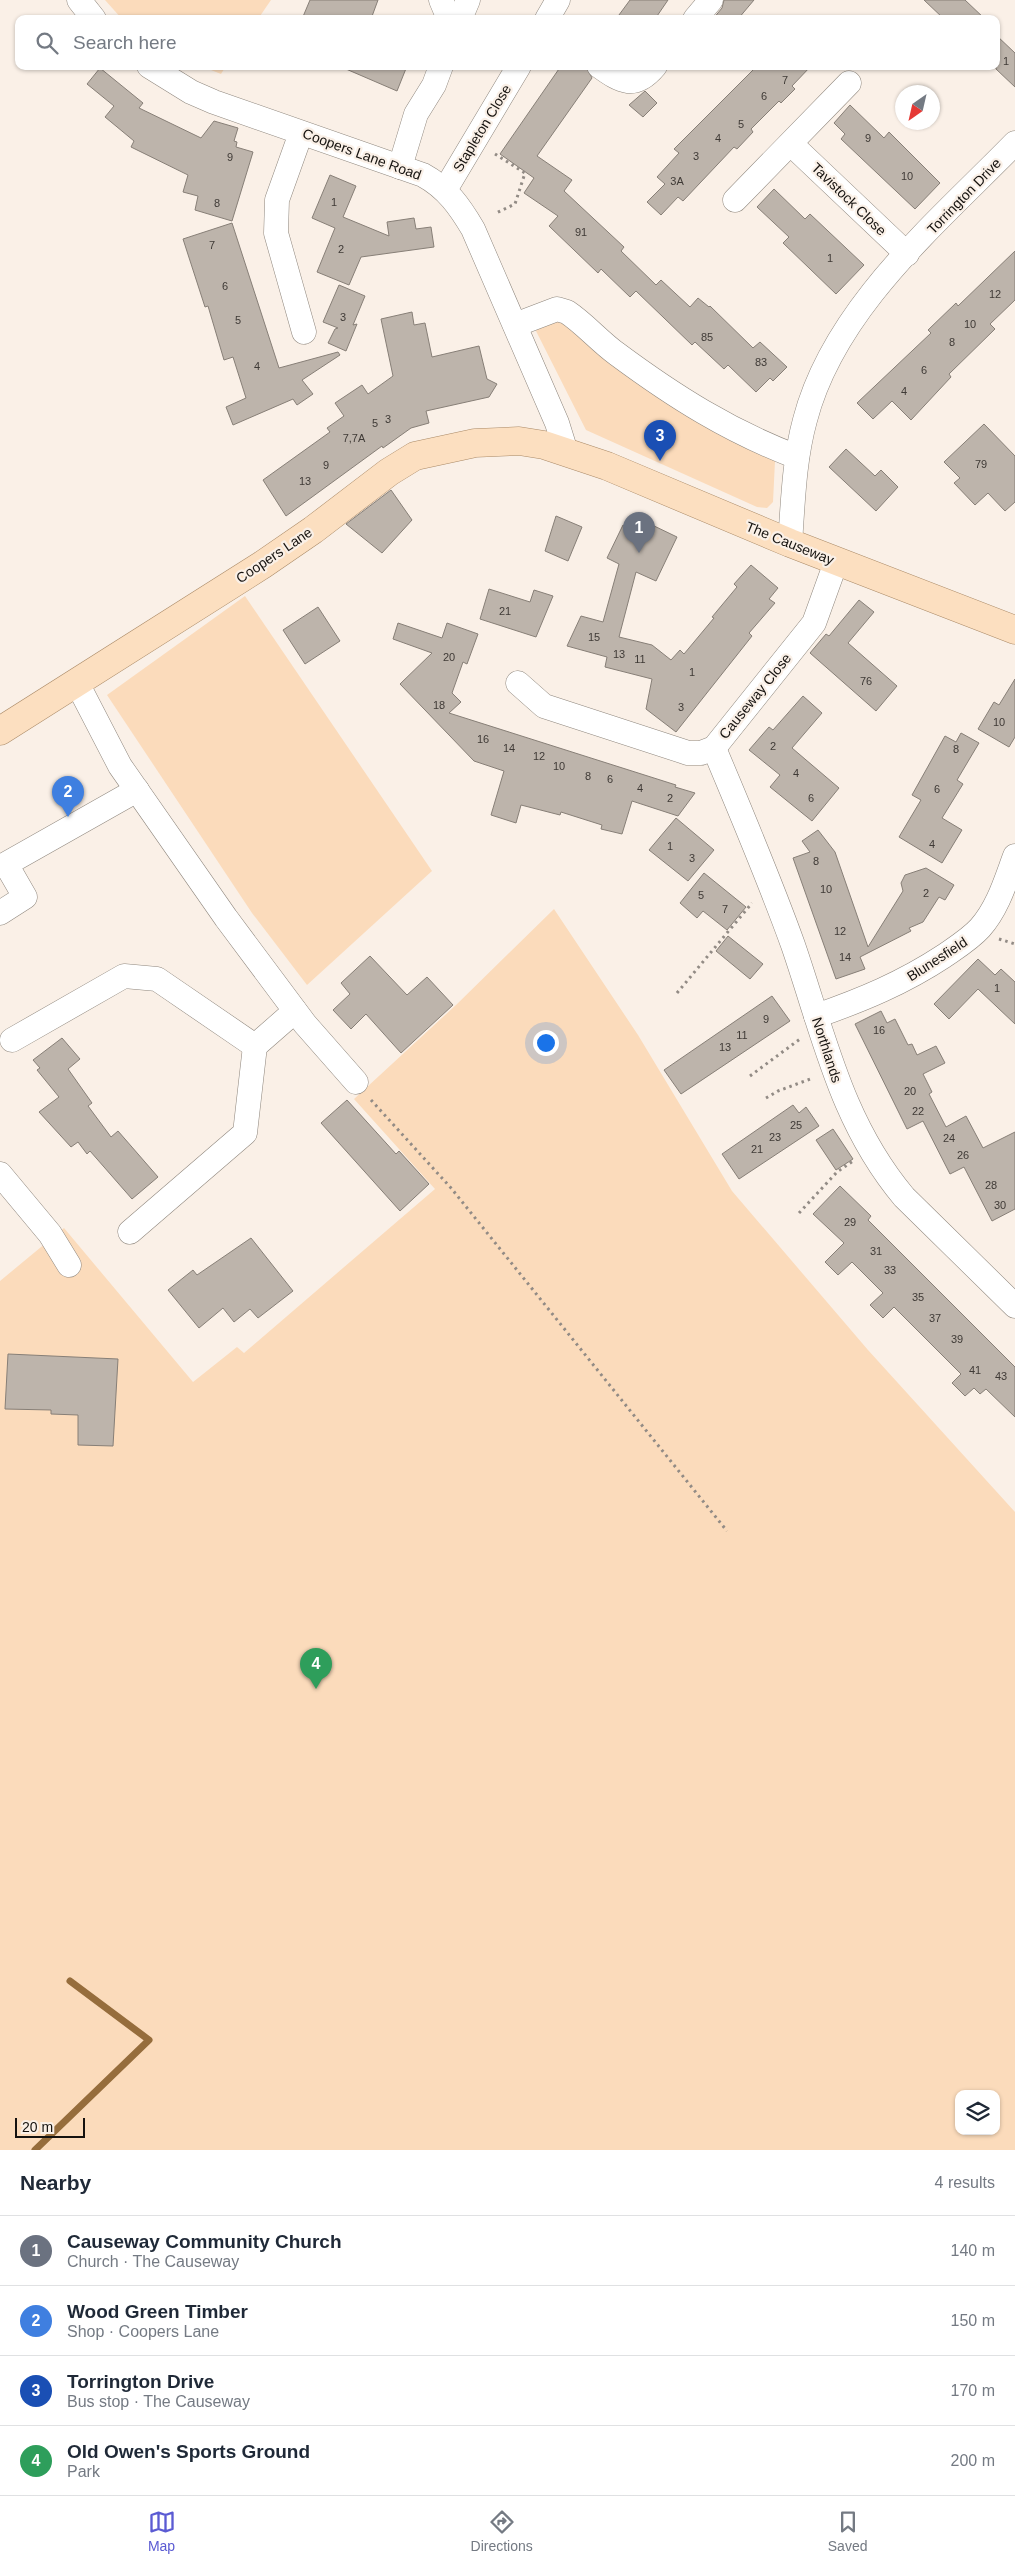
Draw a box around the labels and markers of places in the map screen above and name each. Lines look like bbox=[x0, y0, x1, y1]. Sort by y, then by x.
pin: 3 bbox=[644, 420, 676, 461]
pin: 1 bbox=[623, 512, 655, 553]
pin: 2 bbox=[52, 776, 84, 817]
pin: 4 bbox=[300, 1648, 332, 1689]

